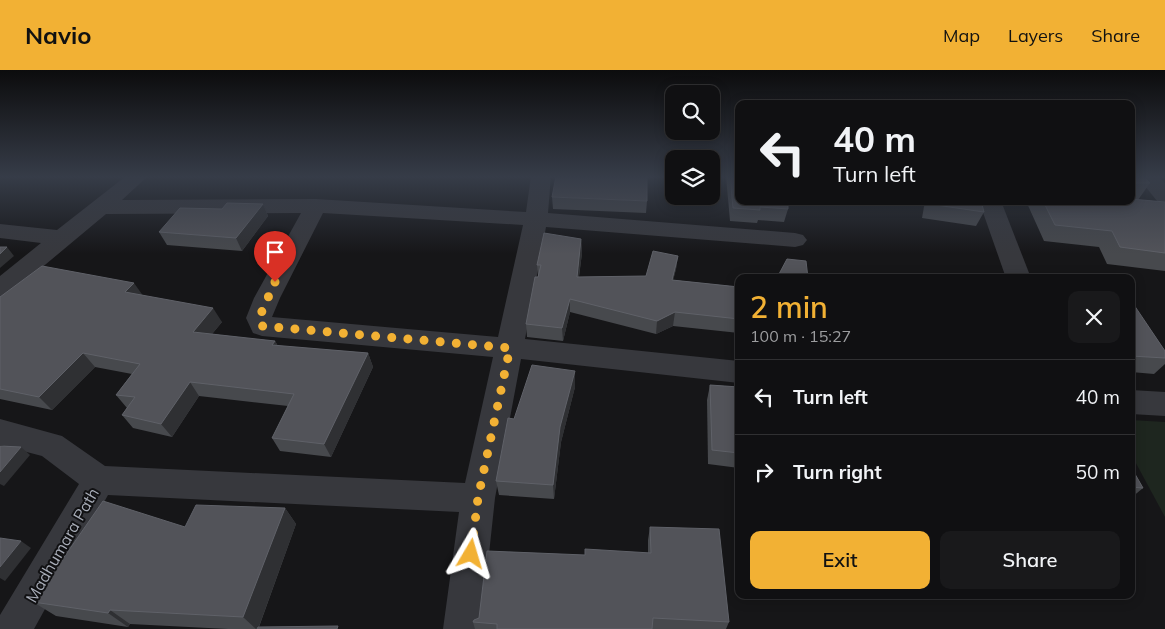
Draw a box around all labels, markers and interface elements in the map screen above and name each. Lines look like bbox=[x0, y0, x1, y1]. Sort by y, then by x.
text: Navio bbox=[25, 20, 91, 50]
text: Map bbox=[943, 24, 980, 47]
text: Layers bbox=[1008, 24, 1063, 47]
text: Share bbox=[1091, 24, 1140, 47]
map controls bbox=[665, 85, 720, 205]
button: search bbox=[665, 85, 720, 140]
text: 40 m bbox=[833, 117, 916, 161]
icon: left bbox=[750, 120, 815, 185]
button: layers bbox=[665, 150, 720, 205]
text: Turn left bbox=[833, 160, 916, 188]
pin bbox=[254, 231, 296, 282]
icon: arrive bbox=[261, 238, 289, 266]
text: 2 min bbox=[750, 288, 828, 326]
button: close bbox=[1068, 291, 1120, 343]
text: 100 m · 15:27 bbox=[750, 326, 851, 346]
icon: left bbox=[750, 383, 778, 411]
text: Turn left bbox=[793, 385, 868, 409]
text: 40 m bbox=[1076, 385, 1120, 409]
icon: right bbox=[750, 458, 778, 486]
text: Turn right bbox=[793, 460, 882, 484]
text: 50 m bbox=[1076, 460, 1120, 484]
street label: Madhumara Path bbox=[21, 484, 103, 606]
position arrow bbox=[444, 527, 496, 579]
button: Exit bbox=[750, 531, 930, 589]
button: Share bbox=[940, 531, 1120, 589]

